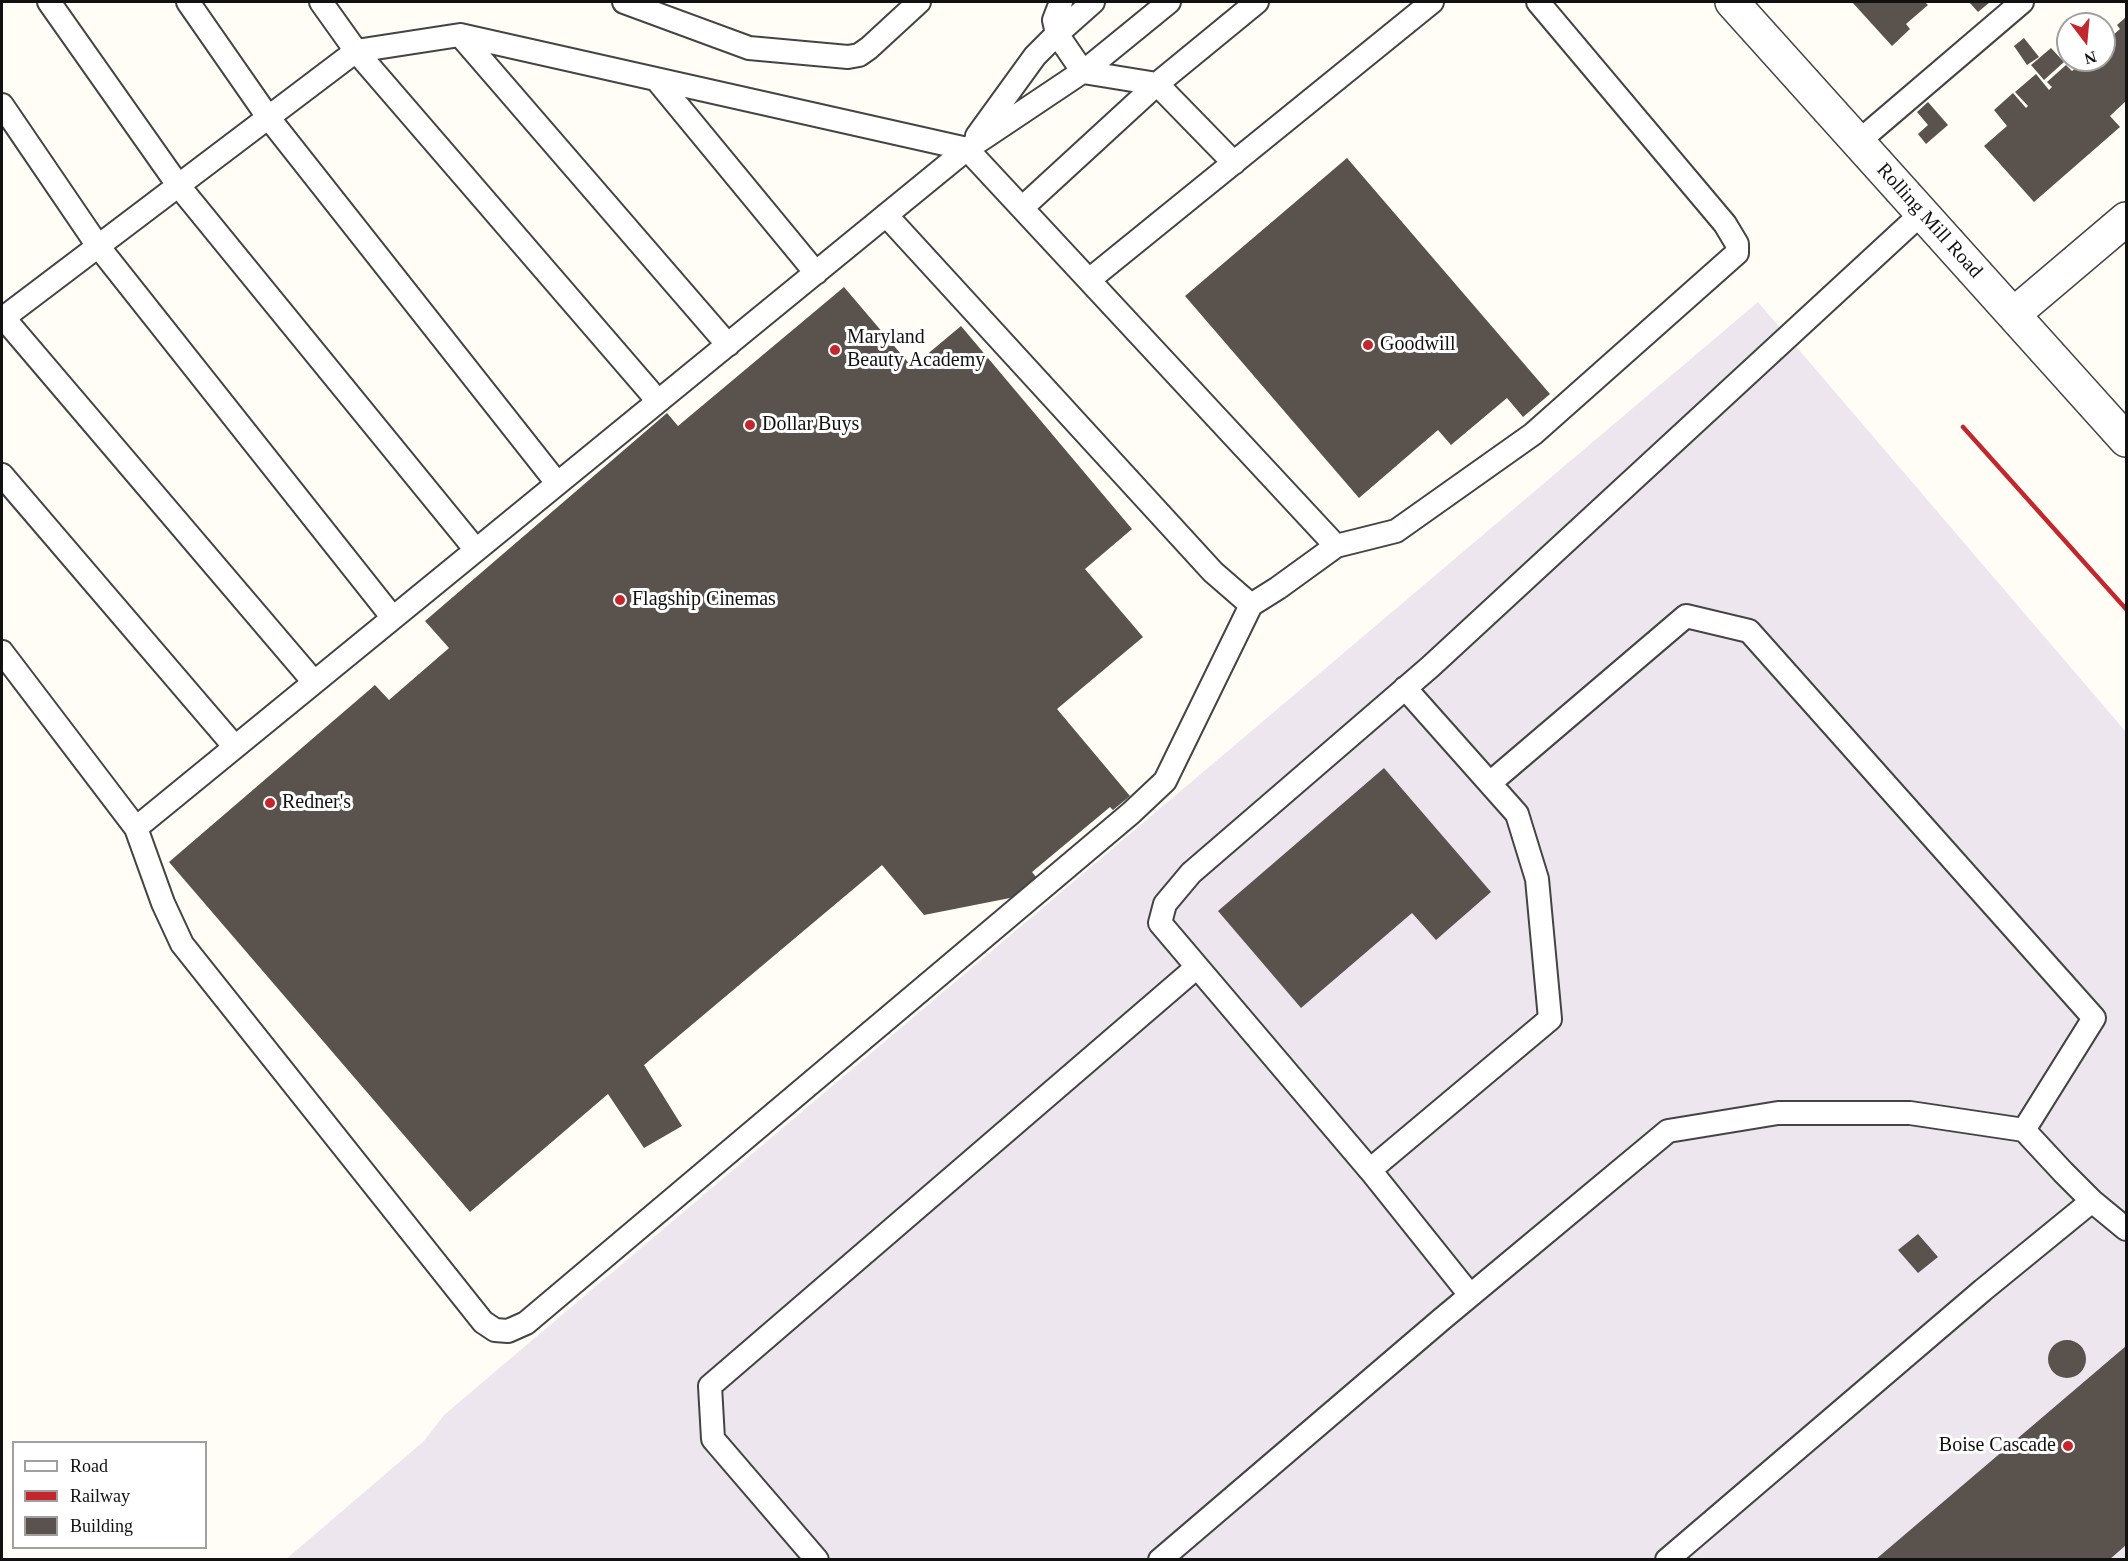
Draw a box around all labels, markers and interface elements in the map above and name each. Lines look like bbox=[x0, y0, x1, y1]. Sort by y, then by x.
north arrow bbox=[2056, 12, 2116, 72]
text: N bbox=[2083, 48, 2098, 68]
street label: Rolling Mill Road bbox=[1871, 158, 1987, 284]
place label: Maryland Beauty Academy bbox=[847, 326, 985, 373]
place label: Goodwill bbox=[1380, 333, 1456, 357]
marker: Goodwill bbox=[1361, 338, 1375, 352]
marker: Maryland Beauty Academy bbox=[828, 343, 842, 357]
place label: Dollar Buys bbox=[762, 413, 859, 437]
marker: Dollar Buys bbox=[743, 418, 757, 432]
place label: Flagship Cinemas bbox=[632, 588, 776, 612]
marker: Flagship Cinemas bbox=[613, 593, 627, 607]
place label: Redner's bbox=[282, 791, 351, 815]
marker: Redner's bbox=[263, 796, 277, 810]
place label: Boise Cascade bbox=[1939, 1434, 2056, 1458]
marker: Boise Cascade bbox=[2061, 1439, 2075, 1453]
legend bbox=[12, 1441, 207, 1549]
text: Road bbox=[70, 1456, 108, 1476]
text: Railway bbox=[70, 1486, 130, 1506]
text: Building bbox=[70, 1516, 133, 1536]

